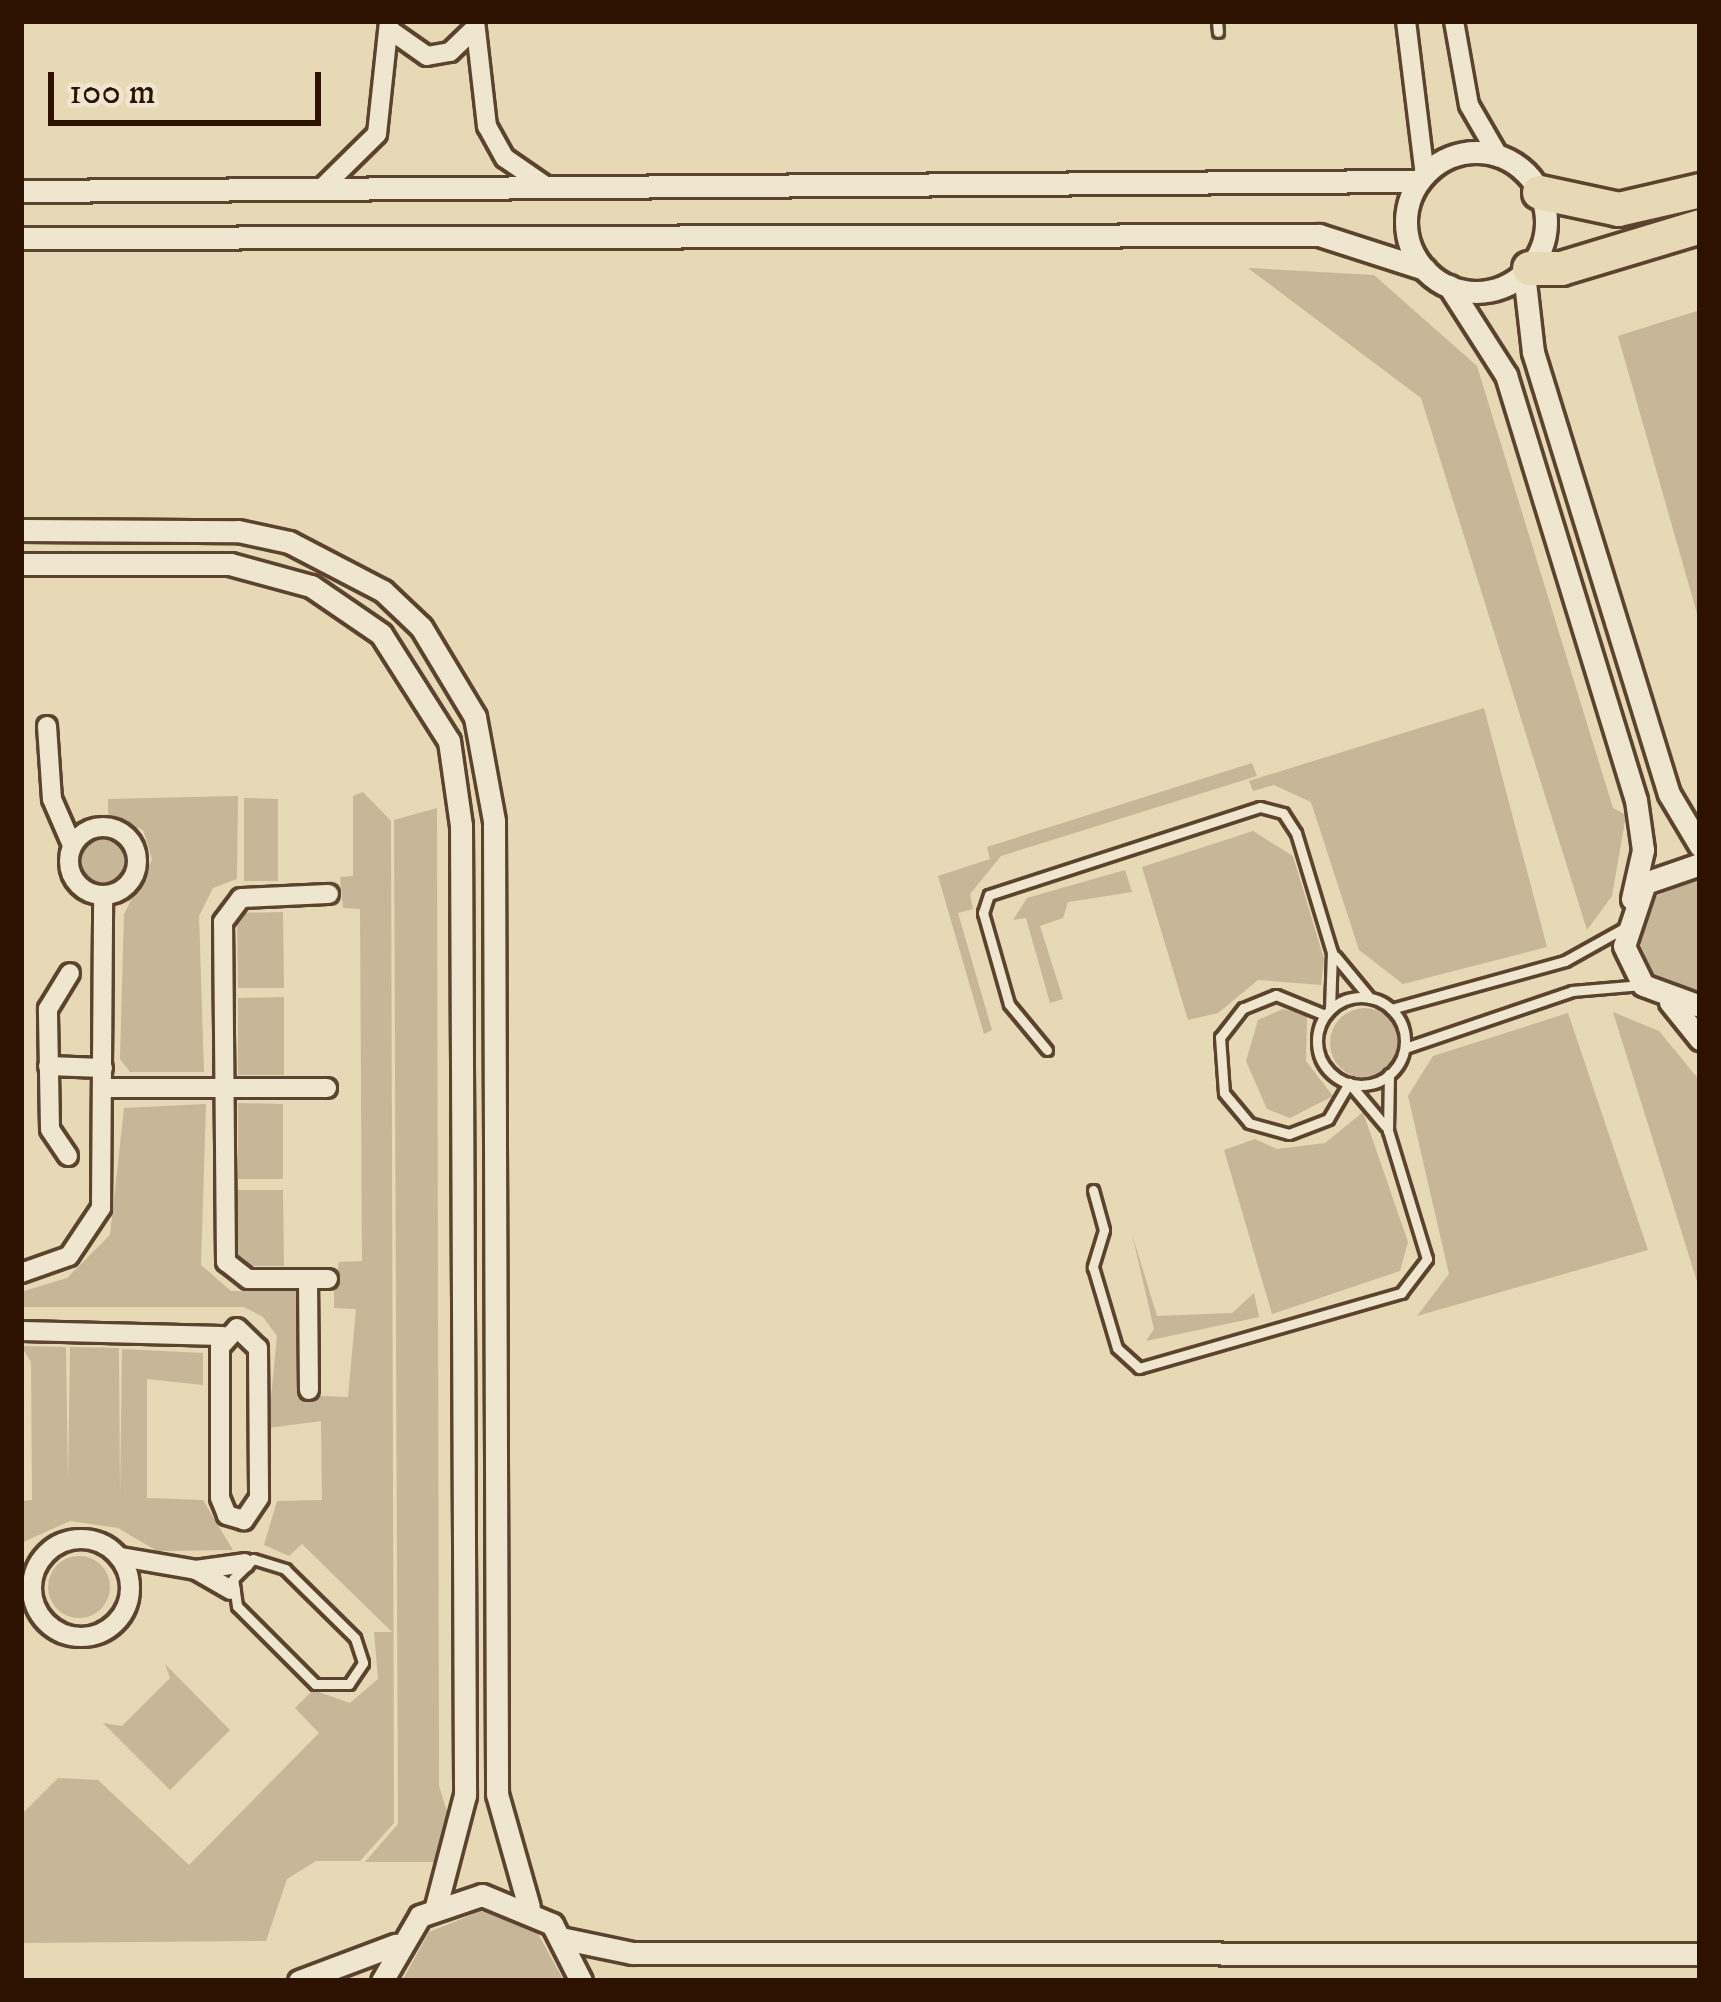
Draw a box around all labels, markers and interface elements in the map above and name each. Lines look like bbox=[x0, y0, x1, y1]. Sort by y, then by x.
scale bar bbox=[54, 48, 327, 122]
text: 100 m bbox=[69, 70, 156, 115]

